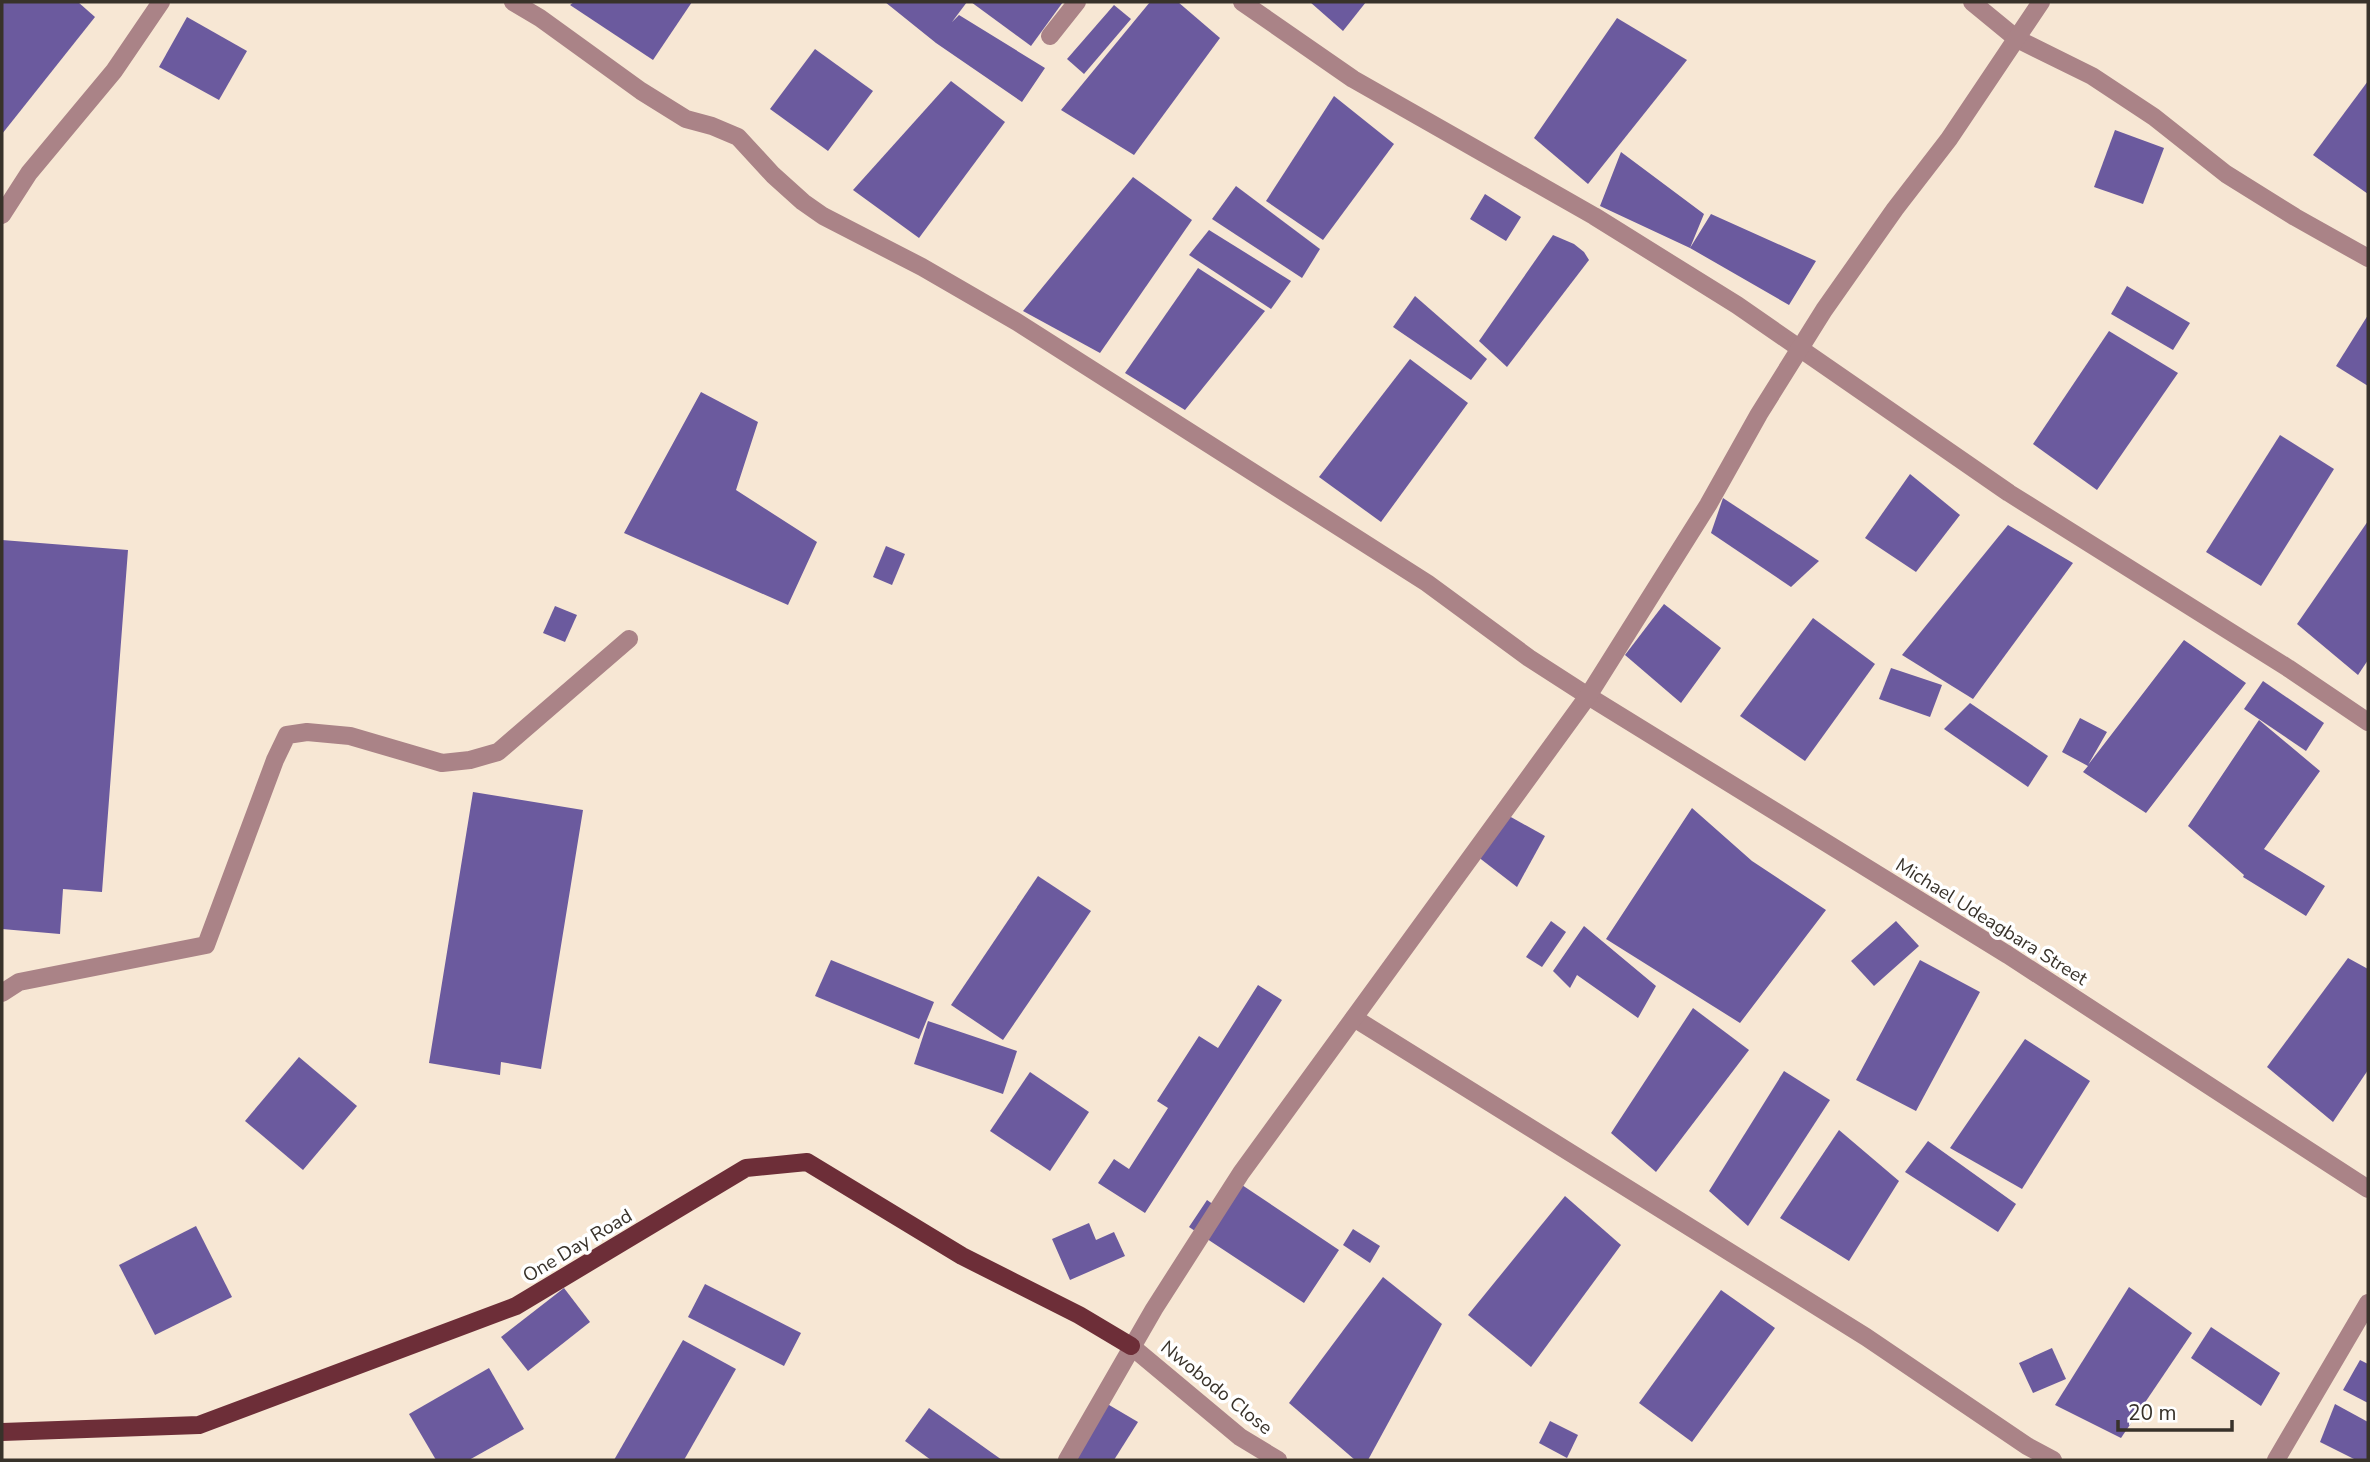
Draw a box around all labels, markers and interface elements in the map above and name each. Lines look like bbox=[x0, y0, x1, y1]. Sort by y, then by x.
street label: Michael Udeagbara Street bbox=[1891, 852, 2093, 992]
street label: One Day Road bbox=[518, 1203, 637, 1289]
street label: Nwobodo Close bbox=[1155, 1335, 1278, 1441]
scale bar bbox=[2118, 1388, 2232, 1432]
text: 20 m bbox=[2128, 1399, 2177, 1427]

